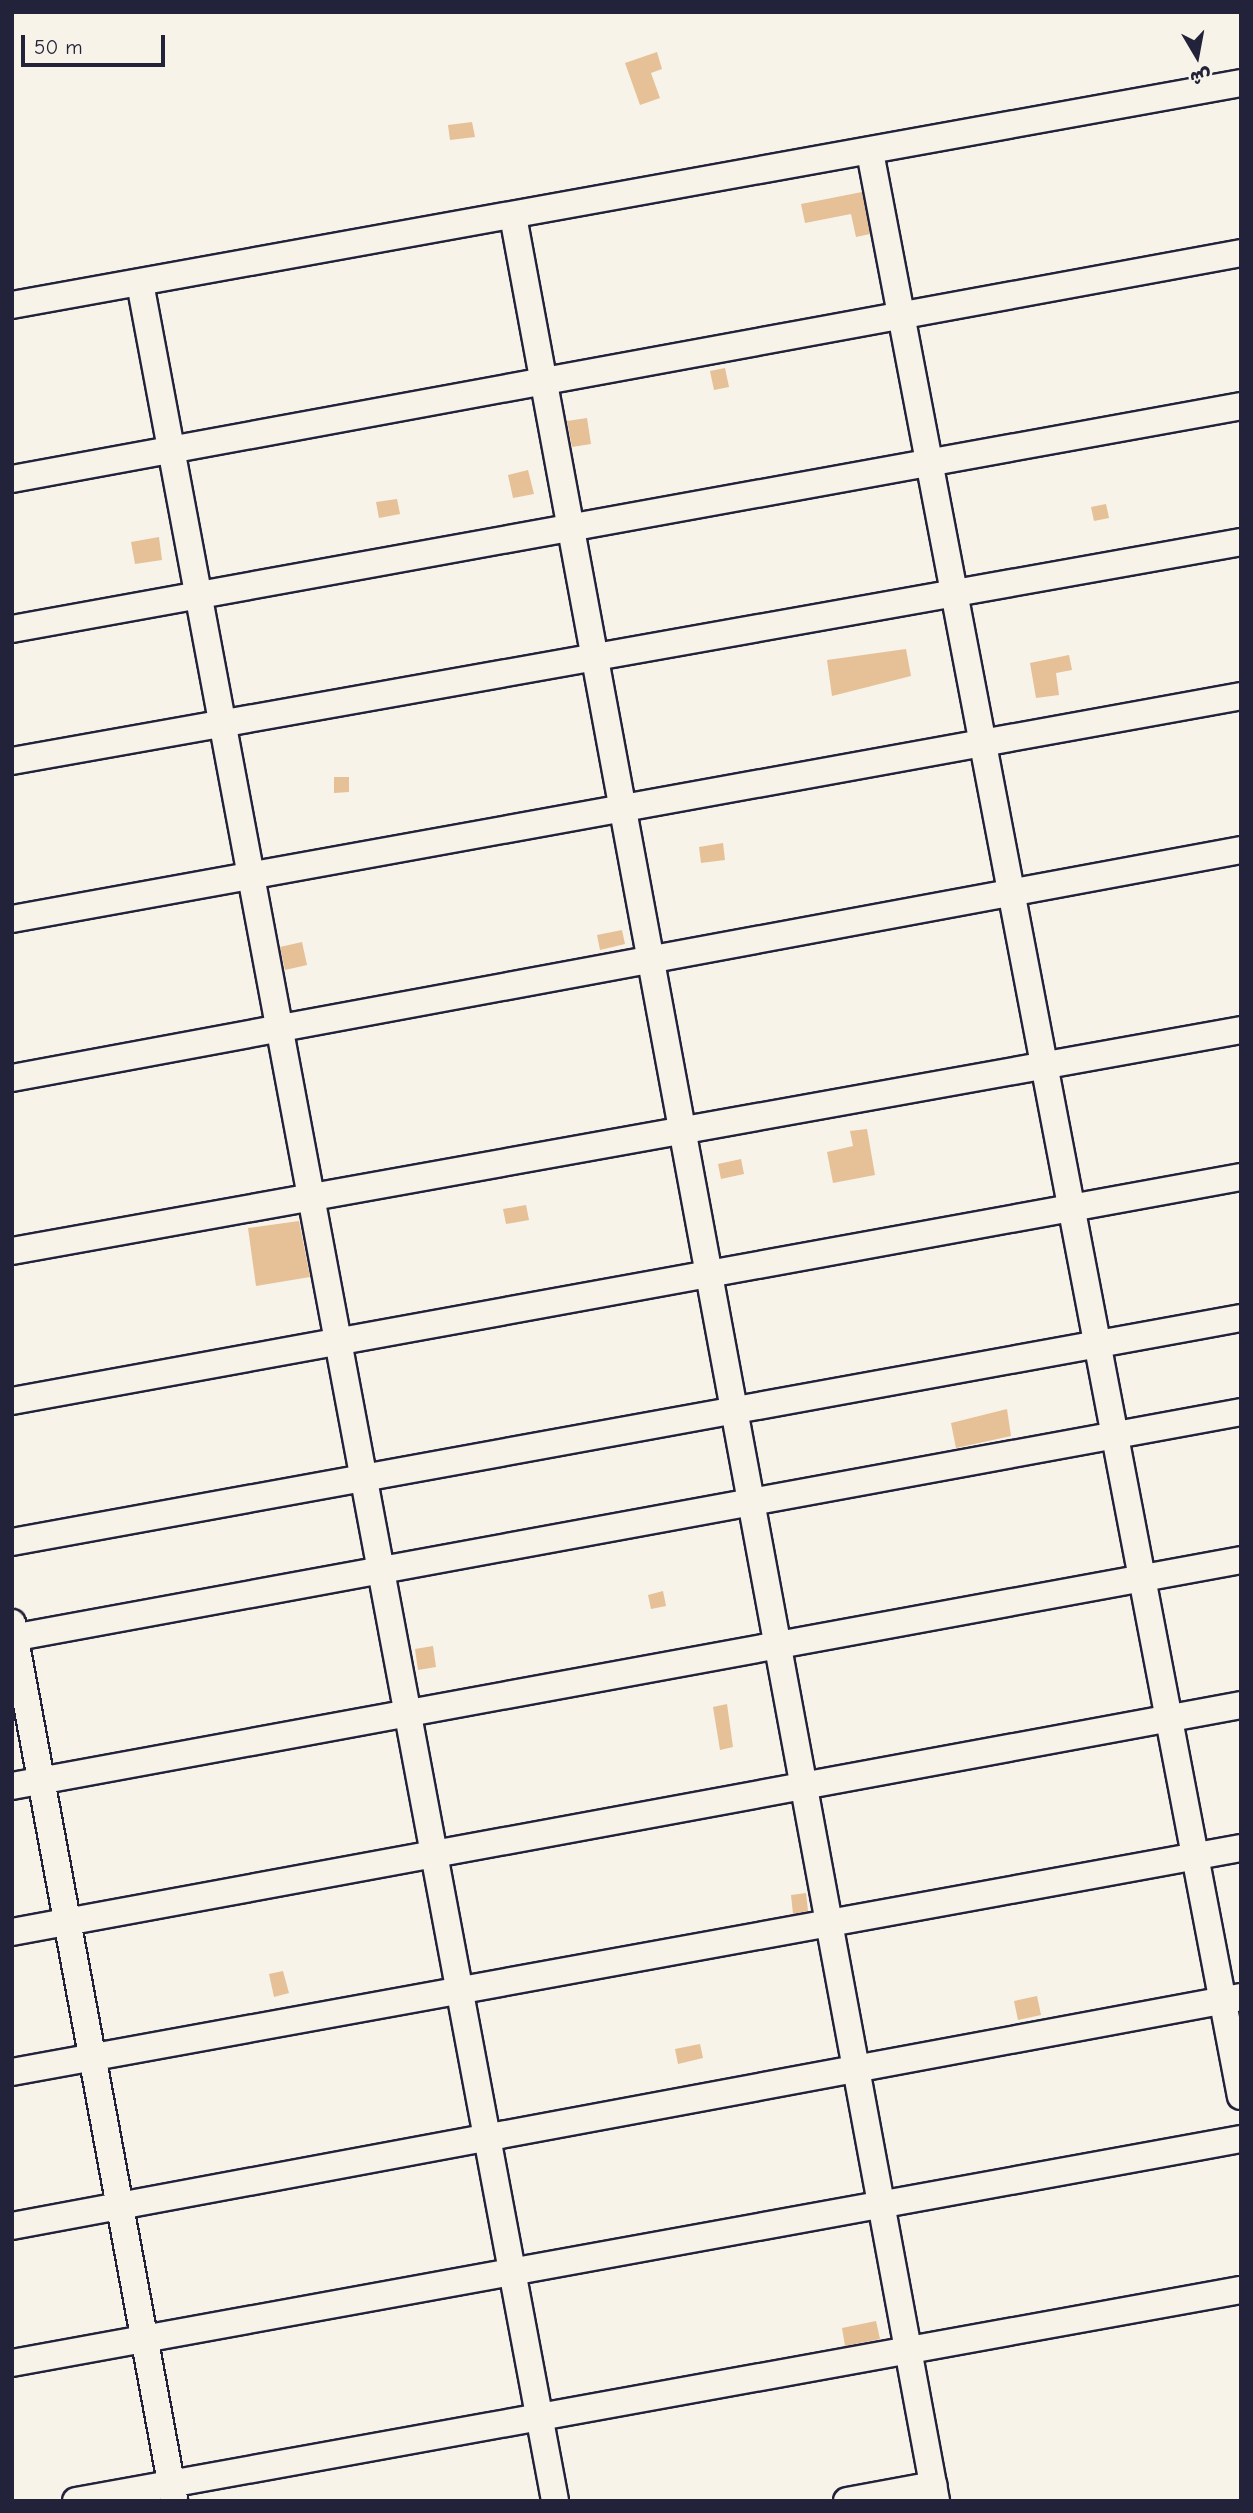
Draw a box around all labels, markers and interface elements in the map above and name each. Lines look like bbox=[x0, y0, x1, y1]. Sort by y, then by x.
scale bar bbox=[24, 21, 168, 65]
north arrow bbox=[1162, 21, 1232, 91]
text: 50 m bbox=[34, 35, 83, 59]
text: ش bbox=[1188, 64, 1213, 89]

